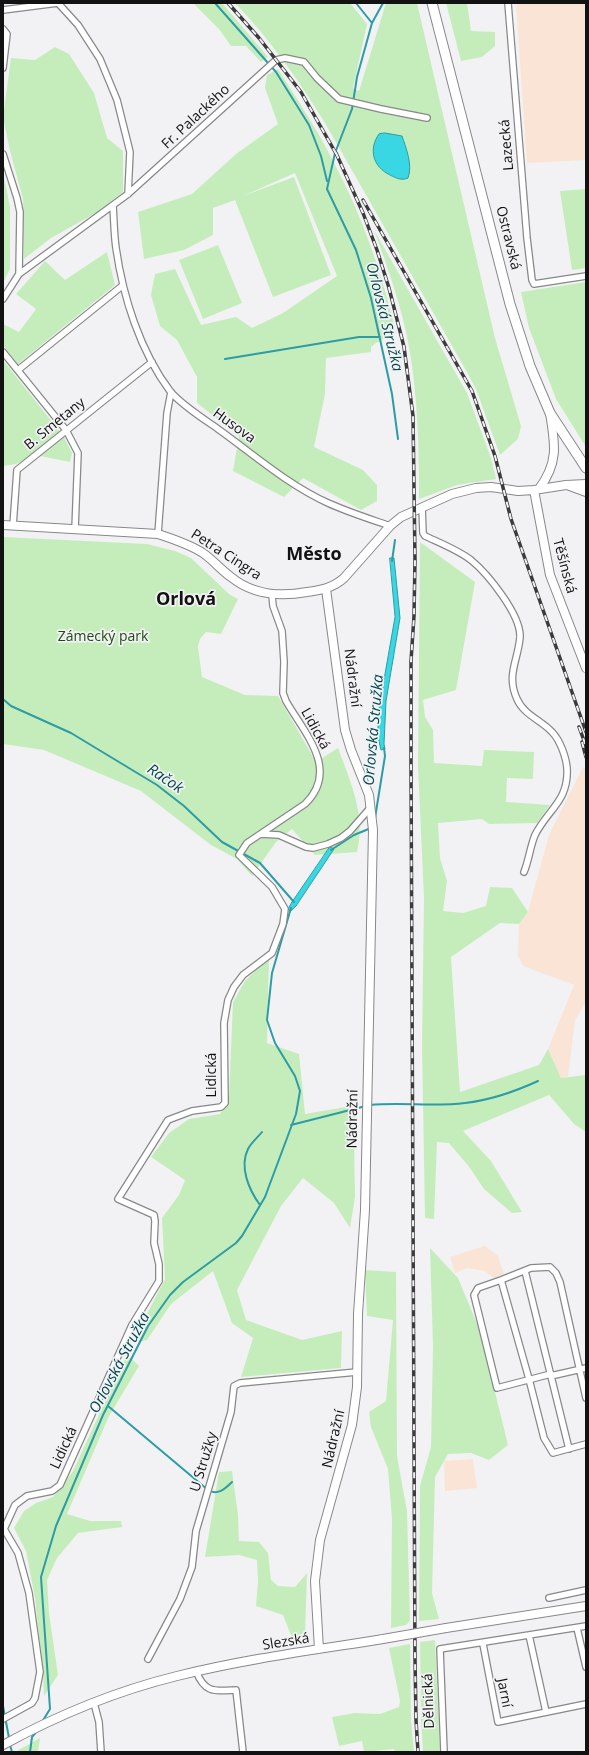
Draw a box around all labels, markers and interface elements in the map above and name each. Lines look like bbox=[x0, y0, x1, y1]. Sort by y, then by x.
street label: Fr. Palackého bbox=[159, 81, 233, 153]
street label: Lazecká bbox=[496, 119, 518, 171]
street label: Ostravská bbox=[492, 205, 524, 271]
water label: Orlovská Stružka bbox=[362, 261, 406, 373]
street label: B. Smetany bbox=[21, 394, 89, 454]
street label: Husova bbox=[209, 405, 259, 447]
street label: Petra Cingra bbox=[188, 526, 264, 584]
street label: Těšínská bbox=[549, 537, 579, 595]
district label: Město bbox=[286, 544, 342, 566]
district label: Orlová bbox=[156, 589, 216, 611]
park label: Zámecký park bbox=[58, 629, 148, 645]
street label: Nádražní bbox=[340, 648, 364, 708]
water label: Orlovská Stružka bbox=[360, 674, 388, 786]
street label: Lidická bbox=[297, 705, 333, 753]
water label: Račok bbox=[144, 760, 186, 798]
street label: Lidická bbox=[204, 1053, 220, 1097]
street label: Nádražní bbox=[344, 1089, 362, 1149]
water label: Orlovská Stružka bbox=[86, 1310, 154, 1416]
street label: Nádražní bbox=[319, 1408, 349, 1470]
street label: Lidická bbox=[47, 1424, 81, 1472]
street label: U Stružky bbox=[187, 1430, 221, 1494]
street label: Slezská bbox=[261, 1630, 311, 1654]
street label: Dělnická bbox=[420, 1673, 438, 1729]
street label: Jarní bbox=[493, 1677, 515, 1709]

